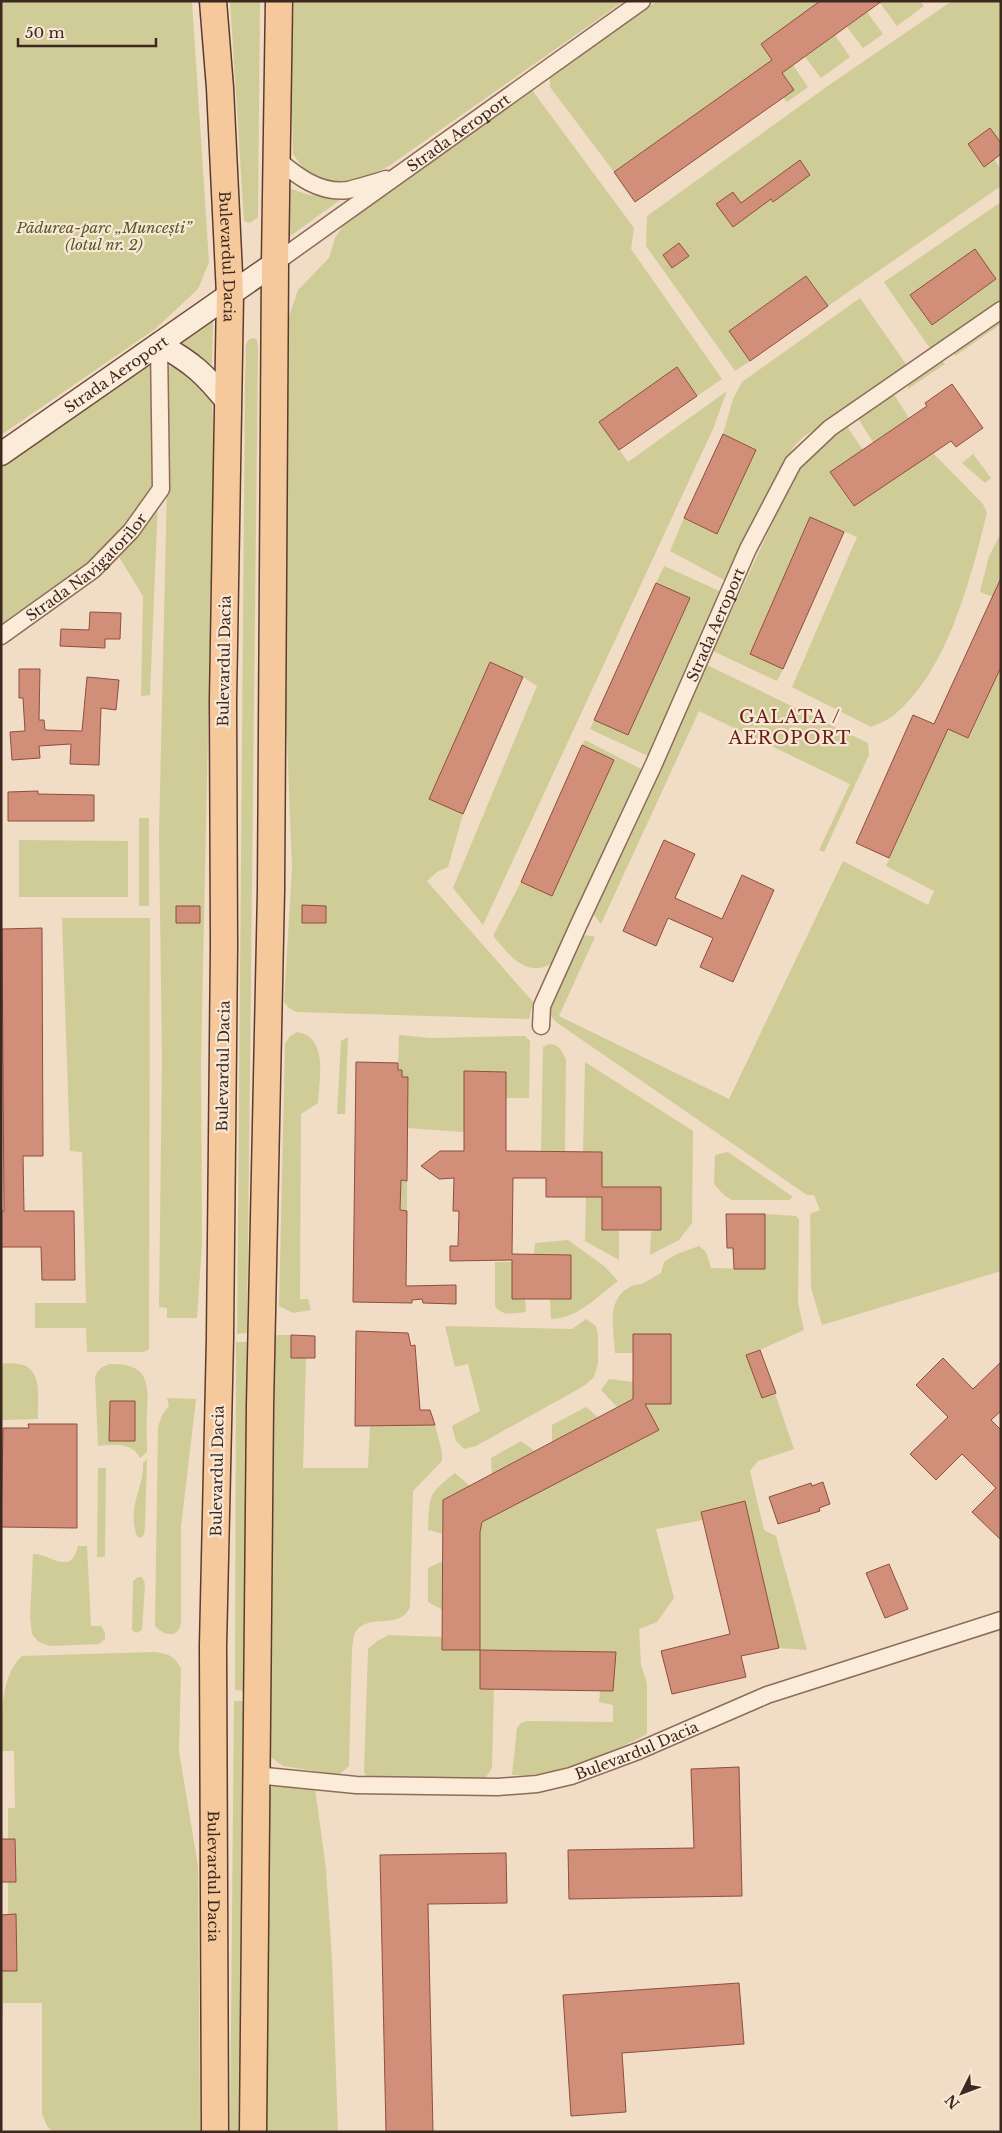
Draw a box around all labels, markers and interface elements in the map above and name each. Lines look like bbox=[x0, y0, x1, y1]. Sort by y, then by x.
scale bar bbox=[18, 15, 155, 47]
text: 50 m bbox=[25, 23, 65, 42]
street label: Strada Aeroport bbox=[403, 89, 514, 176]
street label: Bulevardul Dacia bbox=[215, 190, 240, 323]
park label: Pădurea-parc „Muncești” (lotul nr. 2) bbox=[15, 218, 193, 254]
street label: Strada Aeroport bbox=[60, 331, 172, 417]
street label: Strada Navigatorilor bbox=[22, 508, 151, 625]
street label: Strada Aeroport bbox=[682, 564, 748, 684]
street label: Bulevardul Dacia bbox=[213, 594, 235, 727]
district label: GALATA / AEROPORT bbox=[728, 706, 851, 749]
street label: Bulevardul Dacia bbox=[212, 999, 234, 1132]
street label: Bulevardul Dacia bbox=[206, 1404, 228, 1537]
street label: Bulevardul Dacia bbox=[572, 1716, 702, 1783]
street label: Bulevardul Dacia bbox=[204, 1811, 224, 1943]
north arrow bbox=[937, 2068, 987, 2118]
text: N bbox=[941, 2091, 963, 2113]

